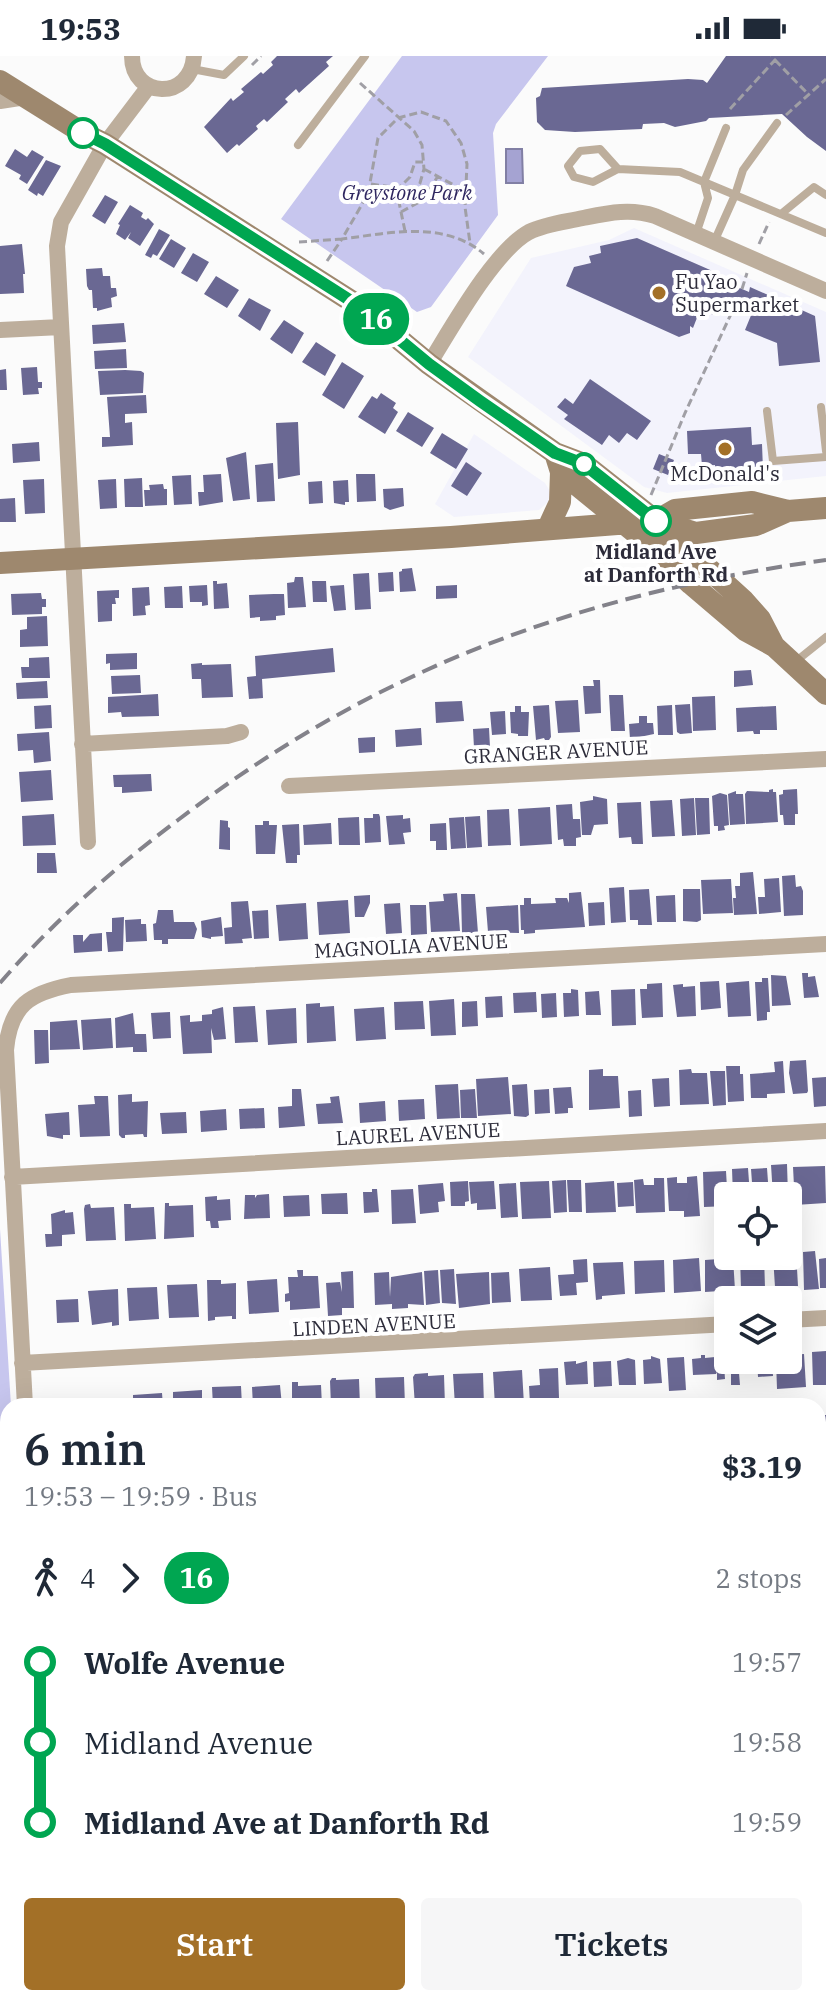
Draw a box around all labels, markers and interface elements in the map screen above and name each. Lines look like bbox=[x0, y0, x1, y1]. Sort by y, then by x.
text: 19:53 bbox=[40, 9, 121, 48]
unlabelled marker bbox=[68, 118, 98, 148]
park label: Greystone Park bbox=[342, 179, 473, 206]
place label: Fu Yao Supermarket bbox=[675, 268, 799, 318]
marker: Fu Yao Supermarket bbox=[650, 284, 668, 302]
line badge: 16 bbox=[340, 293, 412, 345]
text: 16 bbox=[359, 300, 393, 337]
marker: McDonald's bbox=[716, 440, 734, 458]
unlabelled marker bbox=[573, 453, 595, 475]
place label: McDonald's bbox=[670, 460, 780, 487]
marker: Midland Ave at Danforth Rd bbox=[641, 506, 671, 536]
place label: Midland Ave at Danforth Rd bbox=[584, 538, 728, 588]
street label: GRANGER AVENUE bbox=[463, 733, 649, 770]
street label: MAGNOLIA AVENUE bbox=[313, 927, 509, 964]
street label: LAUREL AVENUE bbox=[335, 1116, 501, 1151]
map controls bbox=[714, 1182, 802, 1374]
button: locate bbox=[714, 1182, 802, 1270]
button: layers bbox=[714, 1286, 802, 1374]
street label: LINDEN AVENUE bbox=[292, 1307, 456, 1342]
text: 6 min bbox=[24, 1420, 146, 1477]
text: $3.19 bbox=[722, 1447, 802, 1486]
text: 19:53 – 19:59 · Bus bbox=[24, 1479, 258, 1513]
icon: walk bbox=[24, 1556, 68, 1600]
icon: forward bbox=[108, 1556, 152, 1600]
text: 16 bbox=[180, 1559, 213, 1596]
text: 4 bbox=[80, 1561, 96, 1595]
text: 2 stops bbox=[715, 1561, 802, 1595]
text: Wolfe Avenue bbox=[84, 1643, 285, 1682]
text: 19:57 bbox=[732, 1645, 802, 1679]
text: Midland Avenue bbox=[84, 1723, 313, 1762]
text: 19:58 bbox=[732, 1725, 802, 1759]
text: Midland Ave at Danforth Rd bbox=[84, 1803, 489, 1842]
text: 19:59 bbox=[732, 1805, 802, 1839]
button: Start bbox=[24, 1898, 405, 1990]
button: Tickets bbox=[421, 1898, 802, 1990]

